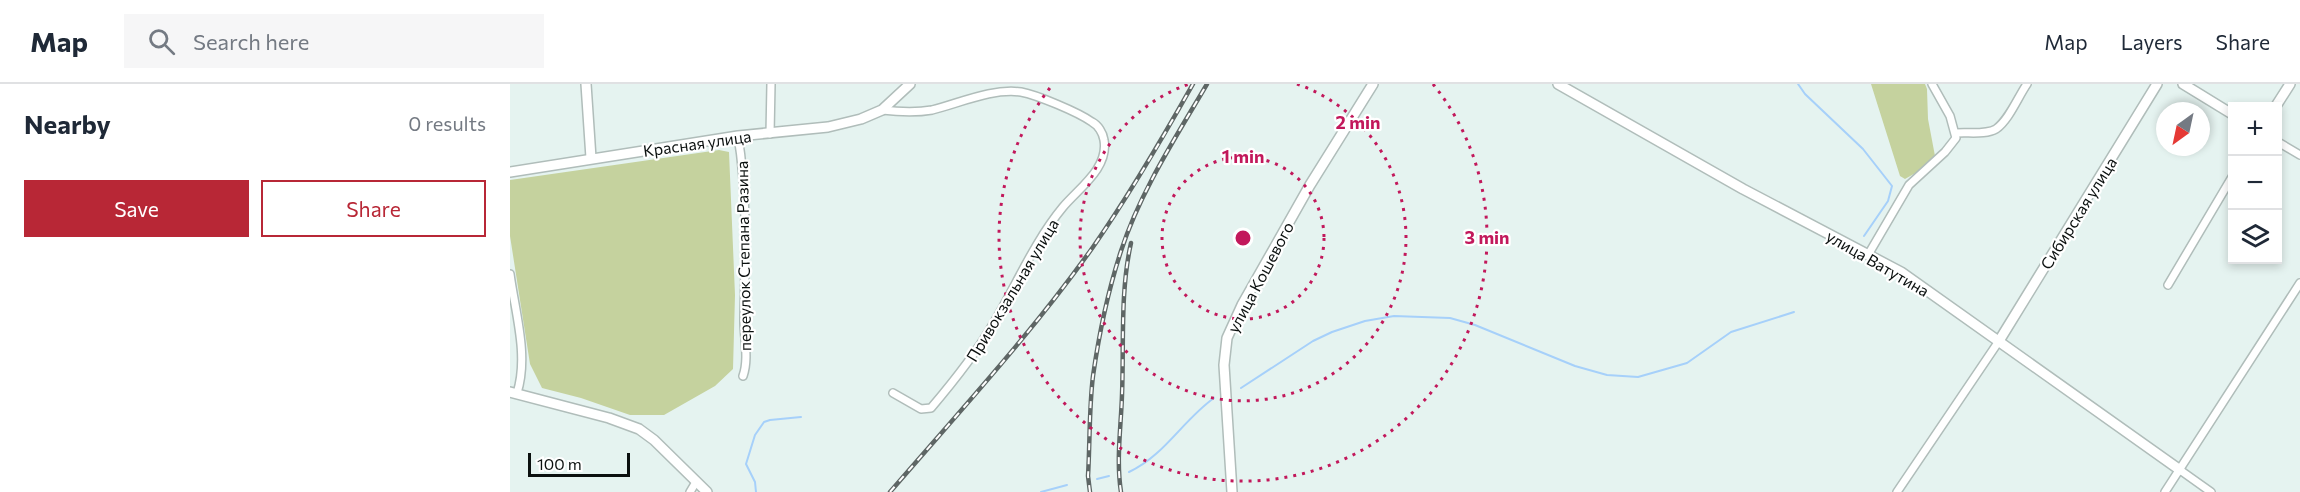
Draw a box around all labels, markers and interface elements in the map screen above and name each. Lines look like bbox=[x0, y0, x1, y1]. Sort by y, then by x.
search box bbox=[124, 14, 544, 68]
text: Map bbox=[30, 24, 88, 58]
icon: search bbox=[145, 25, 178, 58]
text: Search here bbox=[193, 28, 309, 55]
text: Map bbox=[2044, 29, 2088, 54]
text: Layers bbox=[2121, 29, 2183, 54]
text: Share bbox=[2216, 29, 2270, 54]
north arrow bbox=[2156, 102, 2210, 156]
map controls bbox=[2228, 102, 2282, 264]
button: + bbox=[2228, 102, 2282, 156]
text: Nearby bbox=[24, 108, 111, 139]
text: 0 results bbox=[408, 111, 486, 135]
text: 2 min bbox=[1336, 111, 1380, 133]
street label: Красная улица bbox=[642, 126, 752, 160]
text: 1 min bbox=[1222, 145, 1264, 167]
street label: Сибирская улица bbox=[2036, 154, 2120, 272]
button: − bbox=[2228, 156, 2282, 210]
street label: переулок Степана Разина bbox=[732, 161, 754, 351]
button: Save bbox=[24, 180, 249, 237]
button: Share bbox=[261, 180, 486, 237]
button: layers bbox=[2228, 210, 2282, 264]
street label: Привокзальная улица bbox=[962, 215, 1062, 365]
street label: улица Кошевого bbox=[1223, 218, 1297, 336]
text: 3 min bbox=[1464, 226, 1510, 248]
street label: улица Ватутина bbox=[1823, 226, 1933, 300]
centre of rings bbox=[1233, 228, 1253, 248]
scale bar bbox=[528, 450, 630, 478]
text: 100 m bbox=[537, 454, 582, 473]

